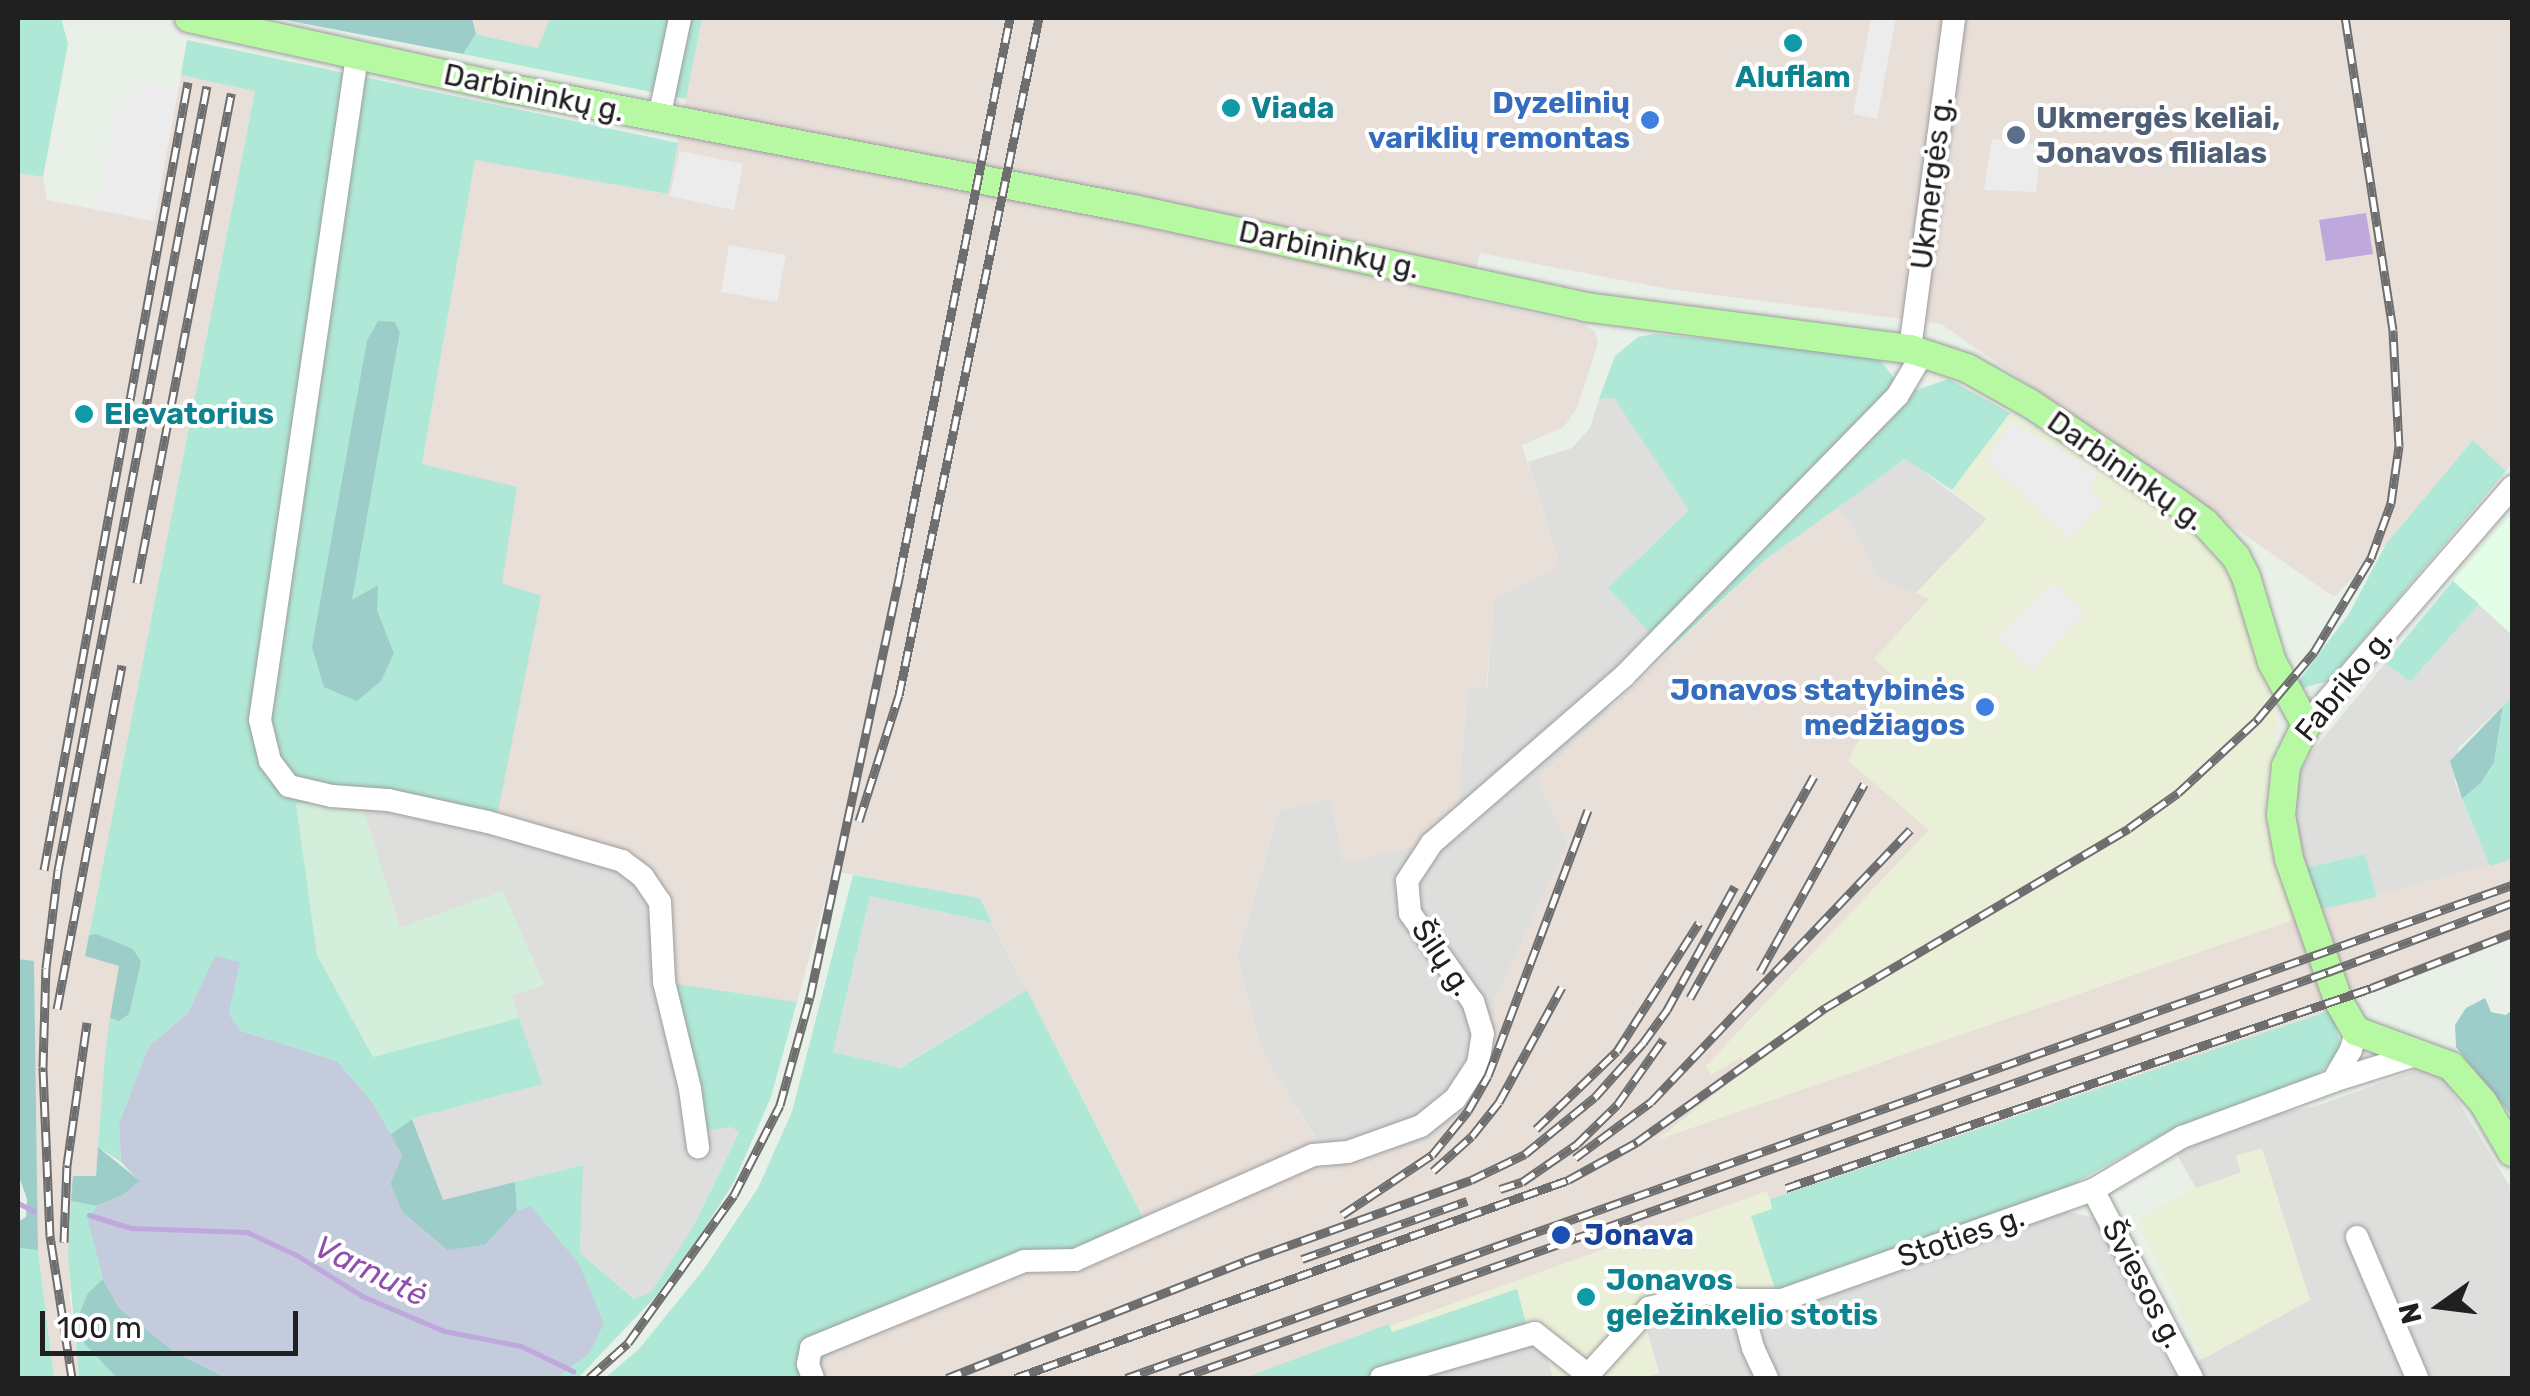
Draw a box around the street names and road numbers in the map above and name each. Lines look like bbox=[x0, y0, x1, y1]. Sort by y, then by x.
street label: Darbininkų g. bbox=[440, 56, 628, 130]
street label: Ukmergės g. bbox=[1904, 95, 1960, 271]
street label: Darbininkų g. bbox=[1235, 213, 1423, 287]
street label: Darbininkų g. bbox=[2040, 404, 2212, 538]
street label: Fabriko g. bbox=[2288, 621, 2400, 749]
street label: Šilų g. bbox=[1404, 913, 1480, 1003]
street label: Stoties g. bbox=[1893, 1199, 2029, 1275]
street label: Šviesos g. bbox=[2094, 1214, 2192, 1354]

